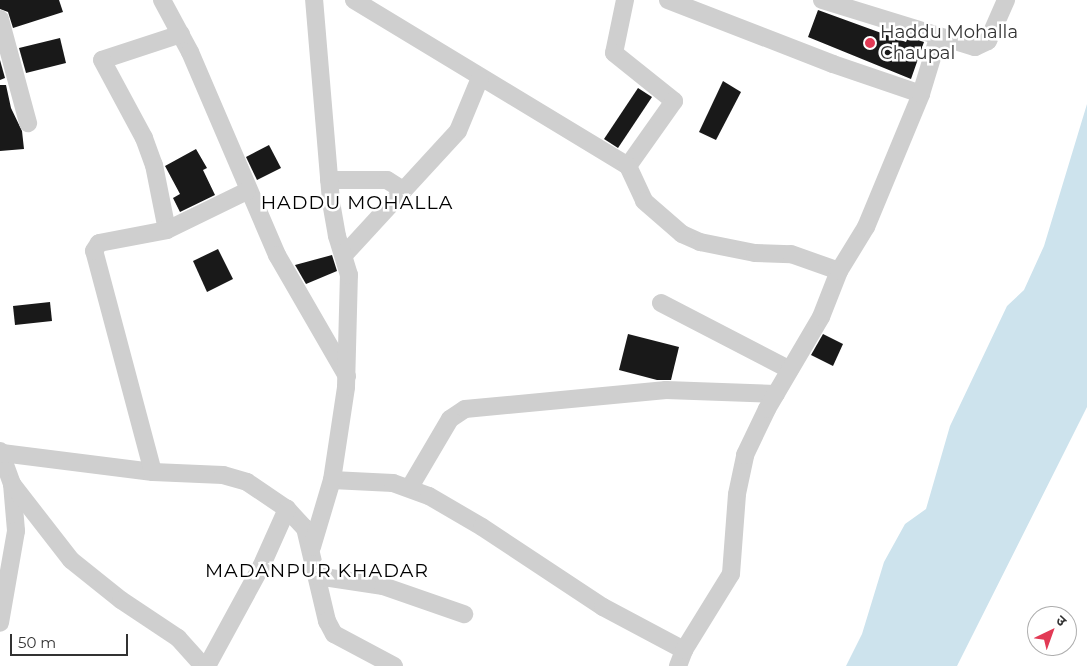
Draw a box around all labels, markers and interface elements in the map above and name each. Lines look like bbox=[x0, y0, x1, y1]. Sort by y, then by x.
place label: Haddu Mohalla Chaupal bbox=[880, 22, 1018, 64]
marker: Haddu Mohalla Chaupal bbox=[864, 37, 876, 49]
district label: HADDU MOHALLA bbox=[259, 192, 455, 214]
district label: MADANPUR KHADAR bbox=[203, 560, 431, 582]
north arrow bbox=[1027, 606, 1077, 656]
text: उ bbox=[1052, 611, 1070, 630]
scale bar bbox=[12, 624, 130, 656]
text: 50 m bbox=[18, 633, 56, 652]

